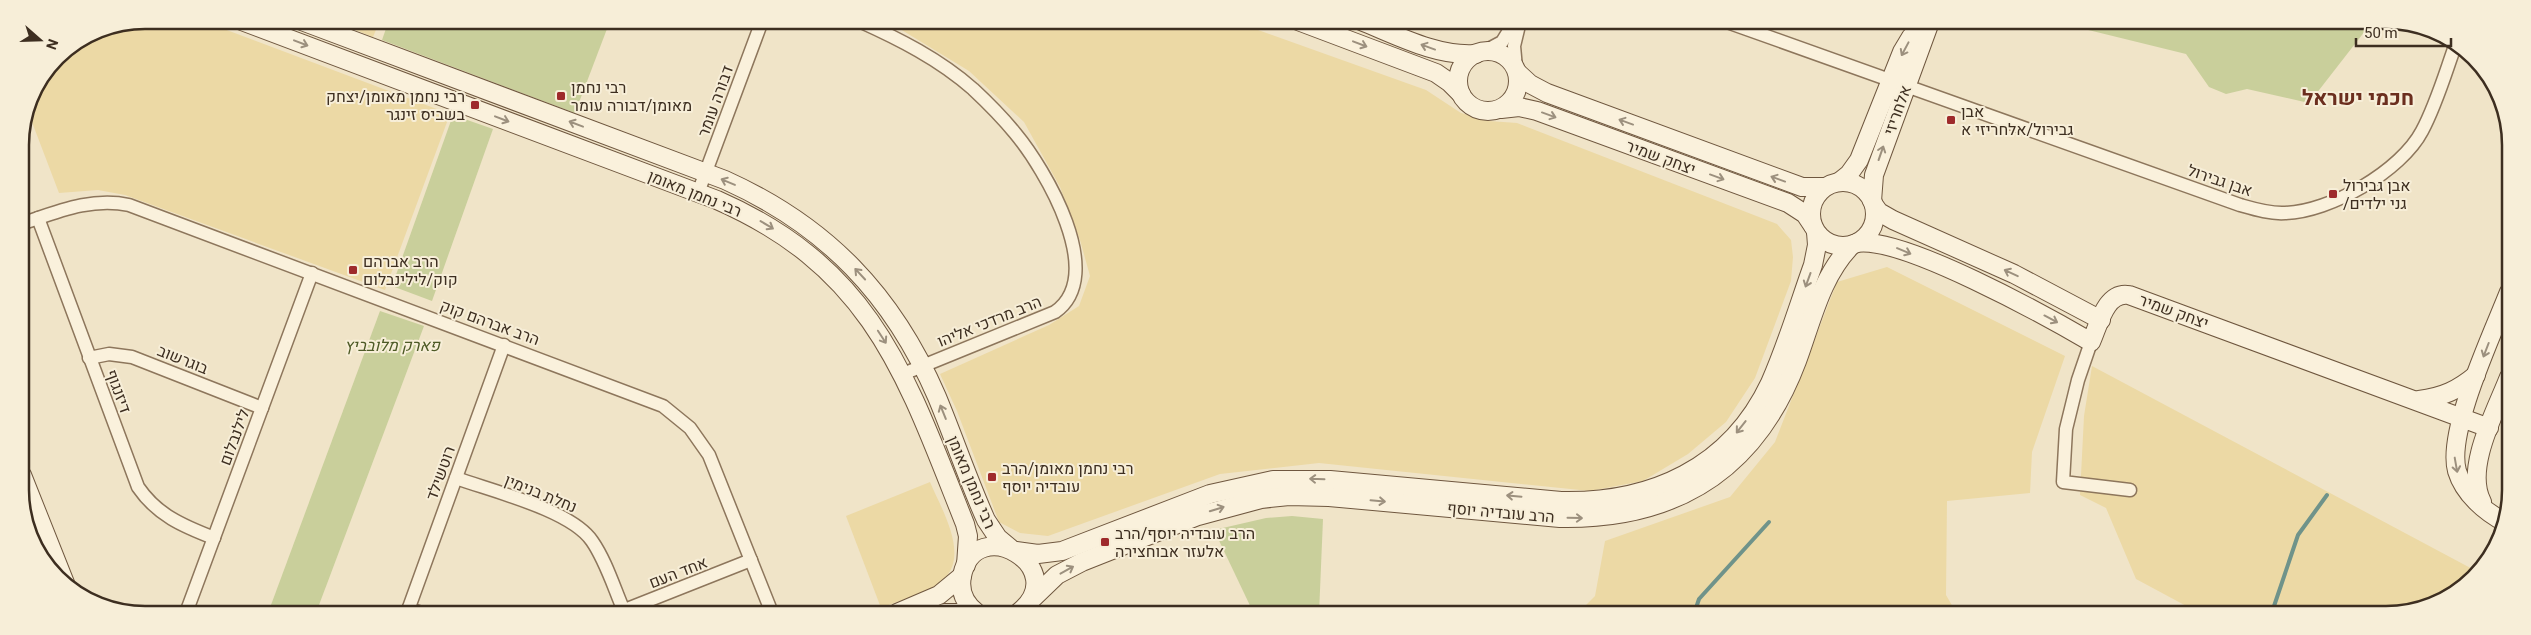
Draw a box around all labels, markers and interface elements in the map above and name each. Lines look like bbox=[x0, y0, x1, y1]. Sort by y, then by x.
north arrow bbox=[15, 15, 65, 65]
scale bar bbox=[2356, 15, 2451, 47]
text: 50 m bbox=[2364, 22, 2398, 44]
text: N bbox=[40, 36, 63, 53]
one-way arrow bbox=[293, 39, 308, 49]
one-way arrow bbox=[1352, 41, 1367, 50]
one-way arrow bbox=[1421, 41, 1436, 51]
one-way arrow bbox=[1900, 41, 1910, 56]
street label: דבורה עומר bbox=[692, 62, 740, 141]
place label: רבי נחמן מאומן/דבורה עומר bbox=[571, 76, 692, 118]
street label: אלחריזי bbox=[1878, 82, 1918, 139]
district label: חכמי ישראל bbox=[2302, 83, 2414, 114]
place label: רבי נחמן מאומן/יצחק בשביס זינגר bbox=[326, 85, 466, 127]
marker: רבי נחמן מאומן/דבורה עומר bbox=[555, 90, 567, 102]
marker: רבי נחמן מאומן/יצחק בשביס זינגר bbox=[469, 99, 481, 111]
place label: אבן גבירול/אלחריזי א bbox=[1961, 100, 2073, 142]
one-way arrow bbox=[1540, 111, 1556, 120]
marker: אבן גבירול/אלחריזי א bbox=[1945, 114, 1957, 126]
one-way arrow bbox=[494, 115, 509, 124]
one-way arrow bbox=[1618, 117, 1634, 126]
one-way arrow bbox=[569, 119, 584, 128]
street label: יצחק שמיר bbox=[1622, 134, 1699, 182]
one-way arrow bbox=[1877, 146, 1887, 162]
street label: אבן גבירול bbox=[2184, 159, 2255, 203]
street label: רבי נחמן מאומן bbox=[644, 164, 745, 224]
one-way arrow bbox=[1709, 173, 1725, 182]
one-way arrow bbox=[1771, 174, 1786, 183]
place label: אבן גבירול /גני ילדים bbox=[2343, 174, 2411, 216]
one-way arrow bbox=[721, 176, 736, 186]
marker: אבן גבירול /גני ילדים bbox=[2327, 188, 2339, 200]
one-way arrow bbox=[759, 220, 773, 230]
one-way arrow bbox=[1896, 247, 1911, 256]
place label: הרב אברהם קוק/לילינבלום bbox=[363, 250, 458, 292]
marker: הרב אברהם קוק/לילינבלום bbox=[347, 264, 359, 276]
one-way arrow bbox=[854, 267, 866, 280]
one-way arrow bbox=[2004, 267, 2019, 277]
one-way arrow bbox=[1803, 271, 1812, 287]
street label: יצחק שמיר bbox=[2135, 288, 2212, 336]
street label: הרב מרדכי אליהו bbox=[934, 290, 1045, 354]
street label: הרב אברהם קוק bbox=[437, 294, 543, 352]
one-way arrow bbox=[2044, 314, 2059, 324]
one-way arrow bbox=[877, 330, 887, 344]
park label: פארק מלובביץ bbox=[344, 334, 441, 358]
street label: בוגרשוב bbox=[154, 339, 212, 381]
one-way arrow bbox=[2481, 342, 2491, 357]
street label: דיזנגוף bbox=[99, 366, 137, 417]
one-way arrow bbox=[938, 405, 947, 420]
street label: לילנבלום bbox=[214, 406, 256, 469]
one-way arrow bbox=[1736, 420, 1747, 433]
street label: רבי נחמן מאומן bbox=[941, 432, 1002, 533]
street label: רוטשילד bbox=[420, 443, 462, 504]
one-way arrow bbox=[2452, 456, 2462, 472]
place label: רבי נחמן מאומן/הרב עובדיה יוסף bbox=[1002, 457, 1133, 499]
street label: נחלת בנימין bbox=[501, 469, 581, 519]
marker: רבי נחמן מאומן/הרב עובדיה יוסף bbox=[986, 471, 998, 483]
one-way arrow bbox=[1310, 474, 1326, 484]
one-way arrow bbox=[1506, 492, 1522, 501]
one-way arrow bbox=[1370, 496, 1386, 506]
street label: הרב עובדיה יוסף bbox=[1446, 496, 1556, 530]
one-way arrow bbox=[1209, 504, 1225, 514]
one-way arrow bbox=[1566, 513, 1583, 523]
place label: הרב עובדיה יוסף/הרב אלעזר אבוחצירה bbox=[1115, 522, 1255, 564]
marker: הרב עובדיה יוסף/הרב אלעזר אבוחצירה bbox=[1099, 536, 1111, 548]
street label: אחד העם bbox=[646, 551, 711, 595]
one-way arrow bbox=[1059, 564, 1073, 574]

